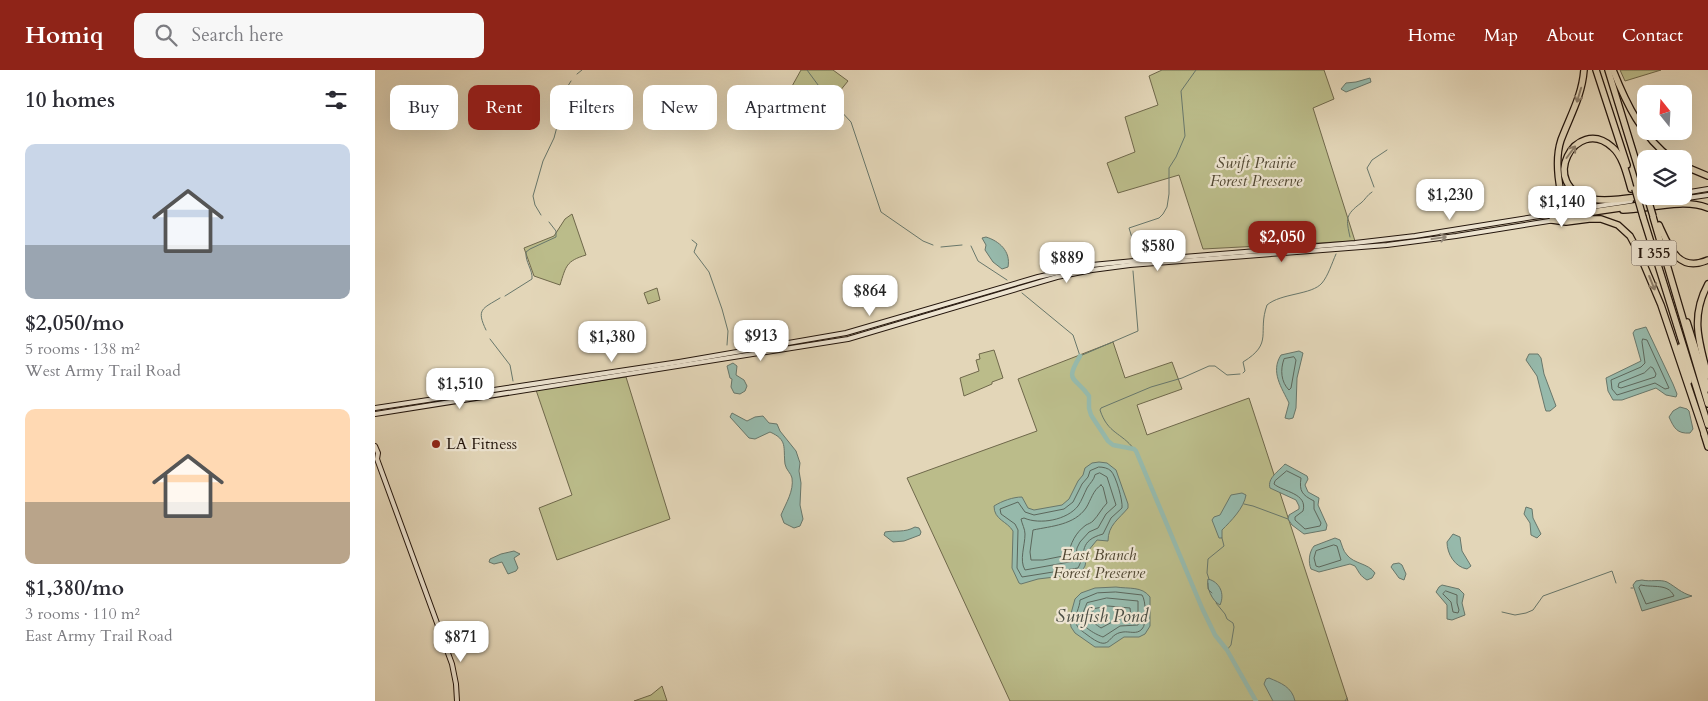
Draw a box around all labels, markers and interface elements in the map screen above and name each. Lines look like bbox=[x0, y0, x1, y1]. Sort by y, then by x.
search box bbox=[134, 13, 484, 58]
text: Homiq bbox=[25, 19, 104, 52]
icon: search bbox=[152, 21, 180, 49]
text: Search here bbox=[192, 22, 284, 48]
text: Home bbox=[1408, 23, 1456, 48]
text: Map bbox=[1484, 23, 1518, 48]
text: About bbox=[1546, 23, 1594, 48]
text: Contact bbox=[1622, 23, 1683, 48]
chip: Buy bbox=[390, 85, 458, 130]
chip: Rent bbox=[468, 85, 540, 130]
chip: Filters bbox=[550, 85, 633, 130]
chip: New bbox=[643, 85, 717, 130]
chip: Apartment bbox=[727, 85, 844, 130]
north arrow bbox=[1637, 85, 1693, 140]
map controls bbox=[1637, 85, 1692, 205]
text: 10 homes bbox=[25, 86, 115, 115]
icon: filters bbox=[322, 86, 350, 114]
one-way arrow bbox=[1574, 87, 1584, 103]
one-way arrow bbox=[1565, 145, 1576, 158]
button: layers bbox=[1637, 150, 1692, 205]
park label: Swift Prairie Forest Preserve bbox=[1210, 152, 1303, 192]
icon: home bbox=[143, 176, 233, 266]
pin: $1,230 bbox=[1409, 178, 1491, 221]
text: $1,230 bbox=[1427, 184, 1473, 206]
pin: $1,140 bbox=[1521, 186, 1603, 228]
text: $1,140 bbox=[1539, 191, 1585, 213]
pin: $2,050 bbox=[1241, 220, 1323, 263]
text: $2,050 bbox=[1259, 226, 1305, 248]
pin: $580 bbox=[1128, 230, 1188, 272]
one-way arrow bbox=[1431, 233, 1447, 243]
text: $580 bbox=[1142, 235, 1174, 257]
road number: I 355 bbox=[1631, 240, 1677, 266]
pin: $889 bbox=[1037, 242, 1097, 284]
text: $889 bbox=[1051, 247, 1083, 269]
pin: $864 bbox=[840, 274, 900, 317]
one-way arrow bbox=[1648, 275, 1658, 290]
text: $864 bbox=[854, 280, 886, 302]
text: $2,050/mo bbox=[25, 309, 124, 338]
pin: $1,380 bbox=[571, 320, 653, 363]
pin: $913 bbox=[731, 320, 791, 362]
text: $913 bbox=[745, 325, 777, 347]
text: $1,380 bbox=[589, 326, 635, 348]
text: 5 rooms · 138 m² bbox=[25, 338, 140, 360]
text: West Army Trail Road bbox=[25, 360, 181, 382]
pin: $1,510 bbox=[419, 368, 501, 410]
text: $1,510 bbox=[437, 373, 483, 395]
place label: LA Fitness bbox=[446, 433, 517, 455]
marker: LA Fitness bbox=[430, 438, 442, 450]
icon: home bbox=[143, 441, 233, 531]
park label: East Branch Forest Preserve bbox=[1053, 544, 1146, 584]
text: $1,380/mo bbox=[25, 574, 124, 603]
text: 3 rooms · 110 m² bbox=[25, 603, 140, 625]
water label: Sunfish Pond bbox=[1056, 604, 1150, 629]
pin: $871 bbox=[431, 620, 491, 663]
text: East Army Trail Road bbox=[25, 625, 173, 647]
text: $871 bbox=[445, 626, 477, 648]

